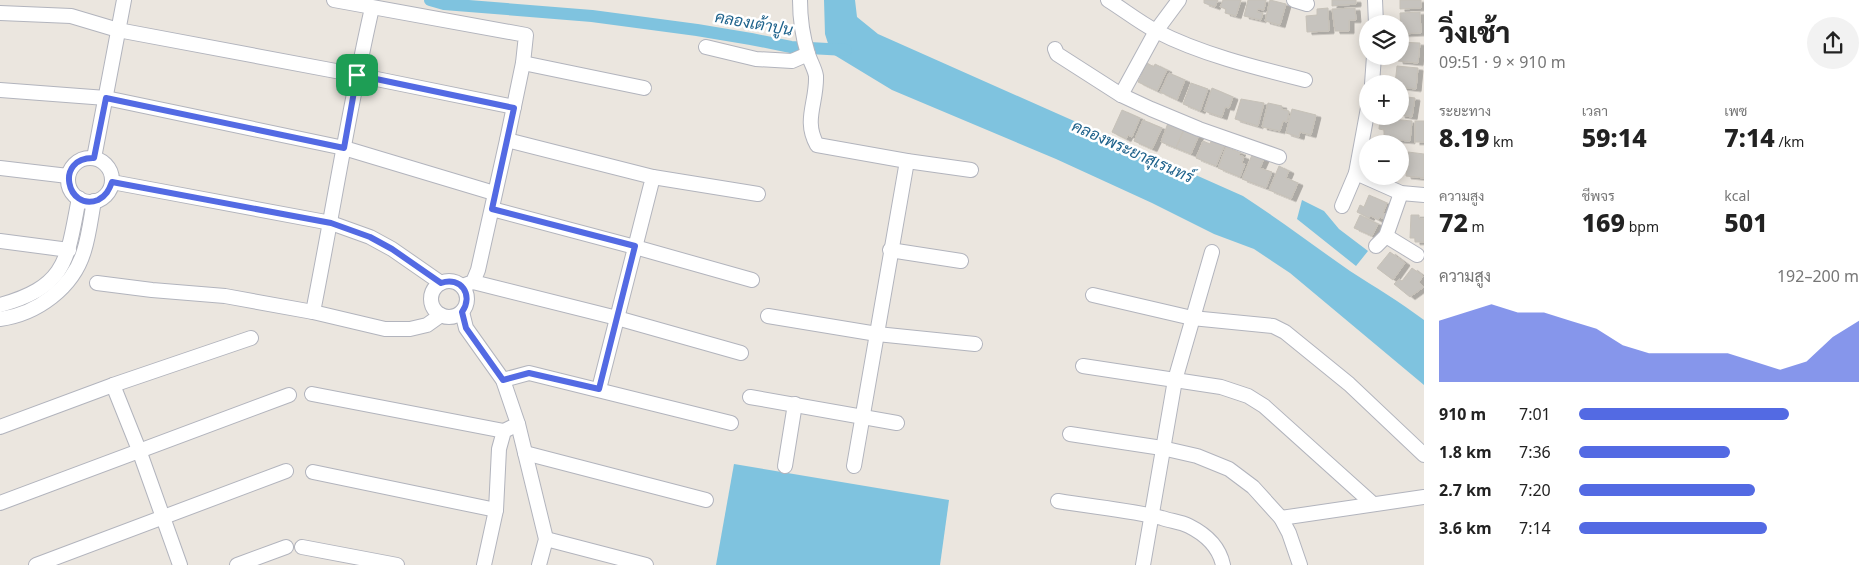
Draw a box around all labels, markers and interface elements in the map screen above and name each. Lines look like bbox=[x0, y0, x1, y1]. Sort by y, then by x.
water label: คลองเต้าปูน bbox=[713, 5, 795, 42]
text: วิ่งเช้า bbox=[1439, 13, 1510, 51]
map controls bbox=[1359, 15, 1409, 185]
button: layers bbox=[1359, 15, 1409, 65]
button: share bbox=[1807, 17, 1859, 69]
text: 09:51 · 9 × 910 m bbox=[1439, 51, 1566, 73]
pin bbox=[336, 54, 378, 96]
icon: arrive bbox=[343, 61, 371, 89]
button: + bbox=[1359, 75, 1409, 125]
text: ระยะทาง bbox=[1439, 101, 1491, 120]
text: เวลา bbox=[1582, 101, 1608, 120]
text: เพซ bbox=[1724, 101, 1747, 120]
water label: คลองพระยาสุเรนทร์ bbox=[1068, 113, 1199, 189]
text: 8.19 bbox=[1439, 120, 1489, 154]
text: 59:14 bbox=[1582, 120, 1647, 154]
text: 7:14 bbox=[1724, 120, 1775, 154]
text: km bbox=[1489, 132, 1514, 151]
text: /km bbox=[1775, 132, 1804, 151]
button: − bbox=[1359, 135, 1409, 185]
text: ความสูง bbox=[1439, 186, 1484, 205]
text: ชีพจร bbox=[1582, 186, 1615, 205]
text: kcal bbox=[1724, 186, 1750, 205]
text: 72 bbox=[1439, 205, 1468, 239]
text: 169 bbox=[1582, 205, 1625, 239]
text: 501 bbox=[1724, 205, 1768, 239]
text: m bbox=[1468, 217, 1485, 236]
text: bpm bbox=[1625, 217, 1659, 236]
text: ความสูง bbox=[1439, 265, 1491, 287]
text: 192–200 m bbox=[1777, 265, 1859, 287]
text: 910 m bbox=[1439, 403, 1486, 425]
text: 7:01 bbox=[1519, 403, 1551, 425]
text: 1.8 km bbox=[1439, 441, 1491, 463]
text: 7:36 bbox=[1519, 441, 1551, 463]
text: 2.7 km bbox=[1439, 479, 1491, 501]
text: 7:20 bbox=[1519, 479, 1551, 501]
text: 3.6 km bbox=[1439, 517, 1491, 539]
text: 7:14 bbox=[1519, 517, 1551, 539]

